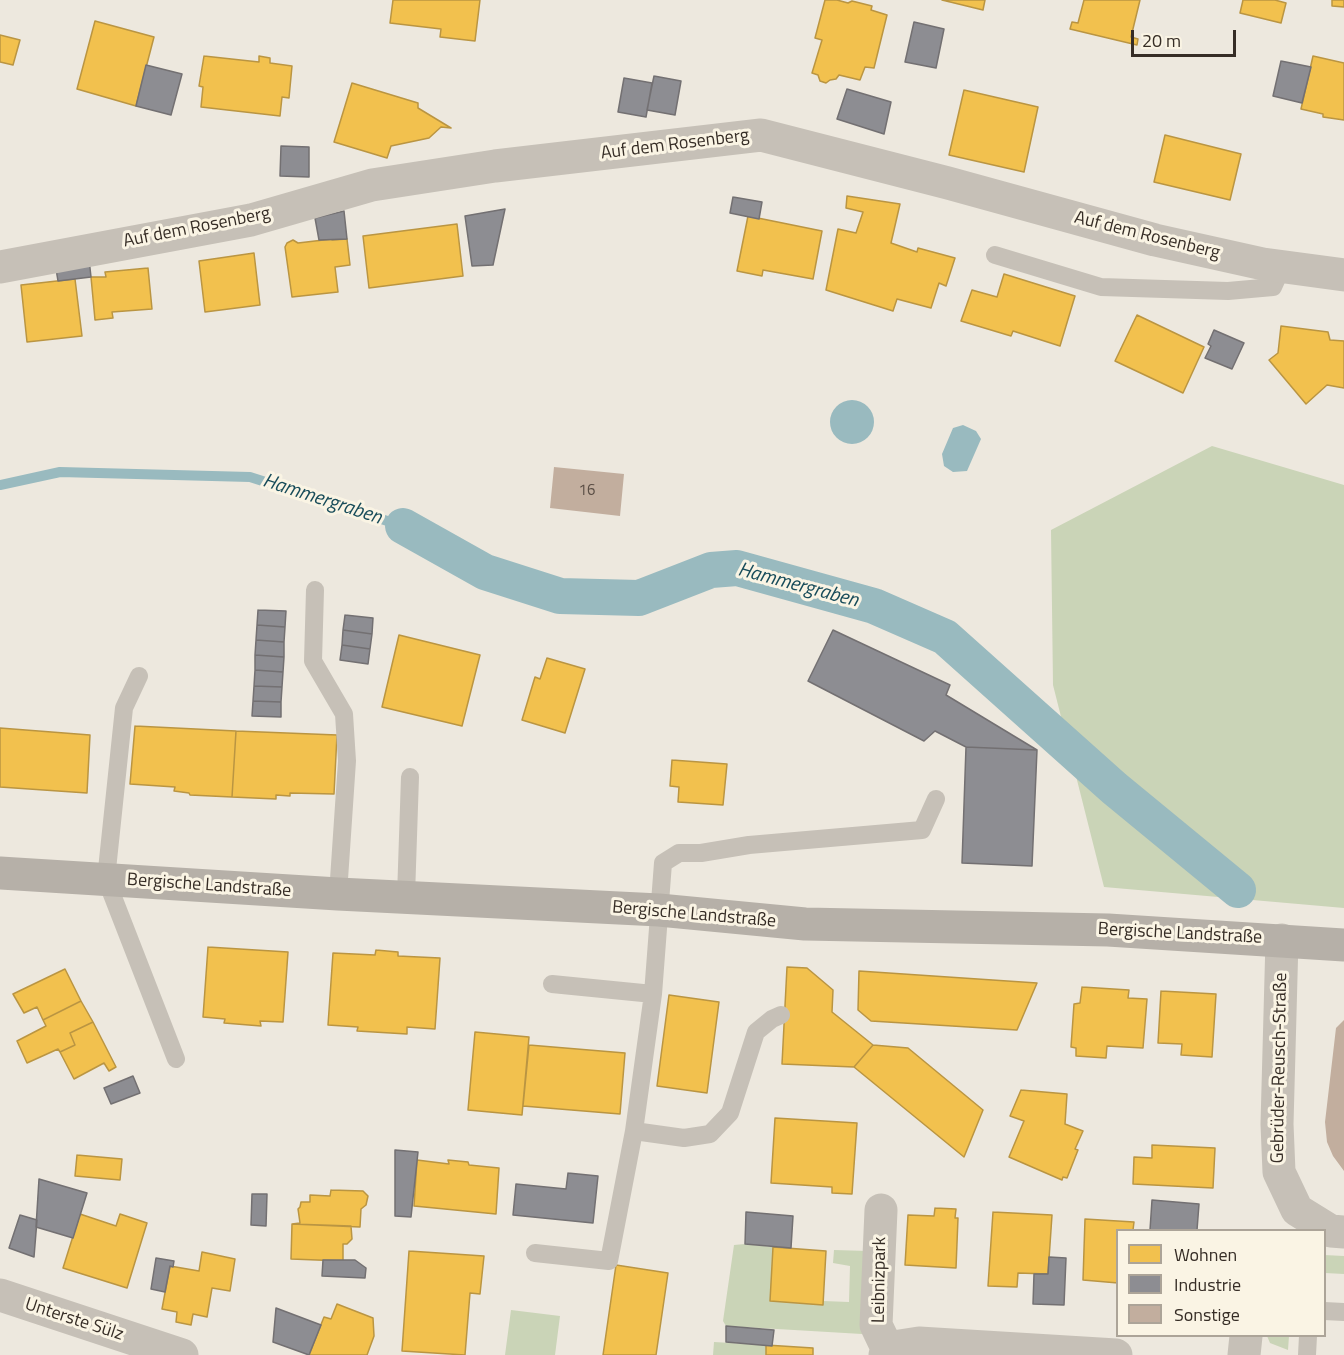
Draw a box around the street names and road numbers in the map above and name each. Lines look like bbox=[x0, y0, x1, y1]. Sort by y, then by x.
street label: Auf dem Rosenberg bbox=[600, 125, 750, 165]
street label: Auf dem Rosenberg bbox=[122, 203, 272, 253]
street label: Auf dem Rosenberg bbox=[1072, 207, 1222, 265]
street label: Bergische Landstraße bbox=[126, 869, 292, 903]
street label: Bergische Landstraße bbox=[611, 897, 777, 933]
street label: Bergische Landstraße bbox=[1097, 919, 1263, 949]
street label: Gebrüder-Reusch-Straße bbox=[1268, 972, 1292, 1164]
street label: Leibnizpark bbox=[868, 1237, 892, 1323]
street label: Unterste Sülz bbox=[22, 1294, 126, 1346]

